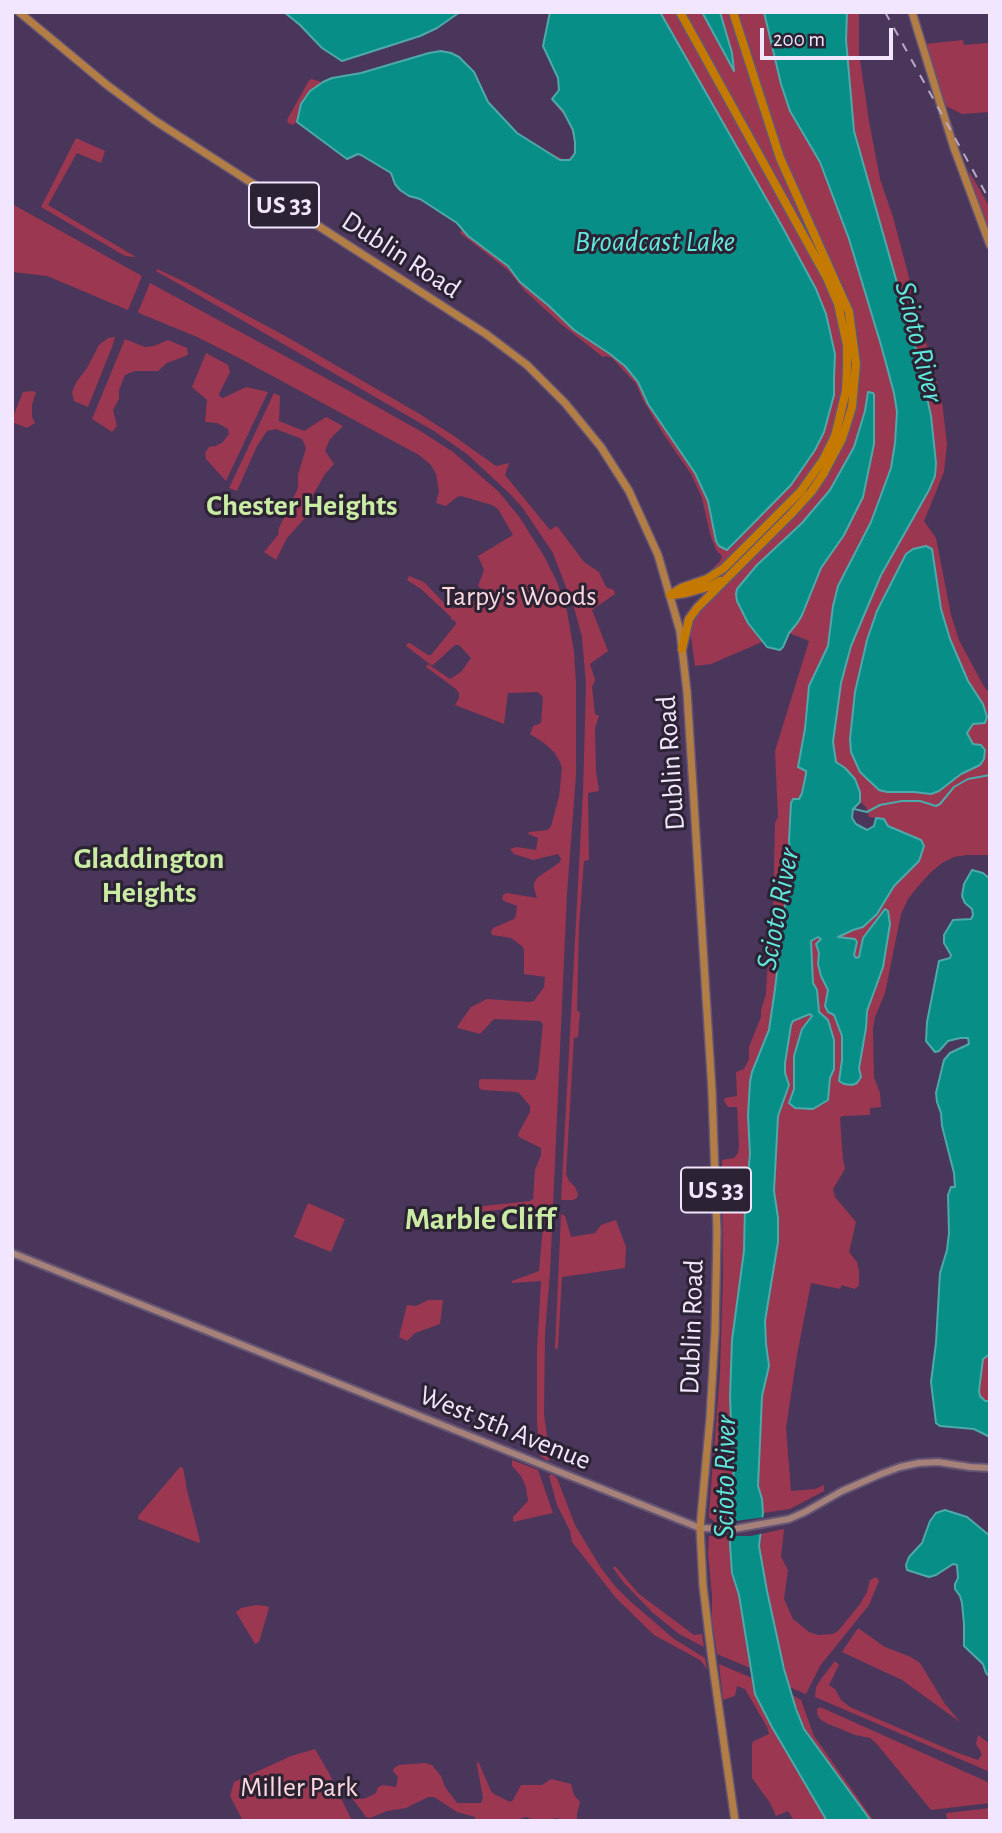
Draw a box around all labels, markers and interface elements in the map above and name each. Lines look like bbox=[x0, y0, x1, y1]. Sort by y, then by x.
scale bar bbox=[764, 14, 897, 58]
text: 200 m bbox=[773, 29, 825, 50]
road number: US 33 bbox=[249, 182, 319, 228]
street label: Dublin Road bbox=[335, 204, 467, 306]
water label: Broadcast Lake bbox=[575, 224, 735, 260]
water label: Scioto River bbox=[887, 278, 951, 406]
district label: Chester Heights bbox=[206, 488, 398, 524]
park label: Tarpy's Woods bbox=[441, 580, 597, 614]
street label: Dublin Road bbox=[650, 694, 692, 832]
district label: Gladdington Heights bbox=[74, 841, 224, 911]
water label: Scioto River bbox=[749, 845, 807, 973]
road number: US 33 bbox=[681, 1168, 751, 1212]
district label: Marble Cliff bbox=[405, 1200, 555, 1238]
street label: Dublin Road bbox=[673, 1259, 711, 1395]
street label: West 5th Avenue bbox=[414, 1378, 596, 1478]
water label: Scioto River bbox=[706, 1415, 744, 1539]
park label: Miller Park bbox=[240, 1771, 358, 1805]

